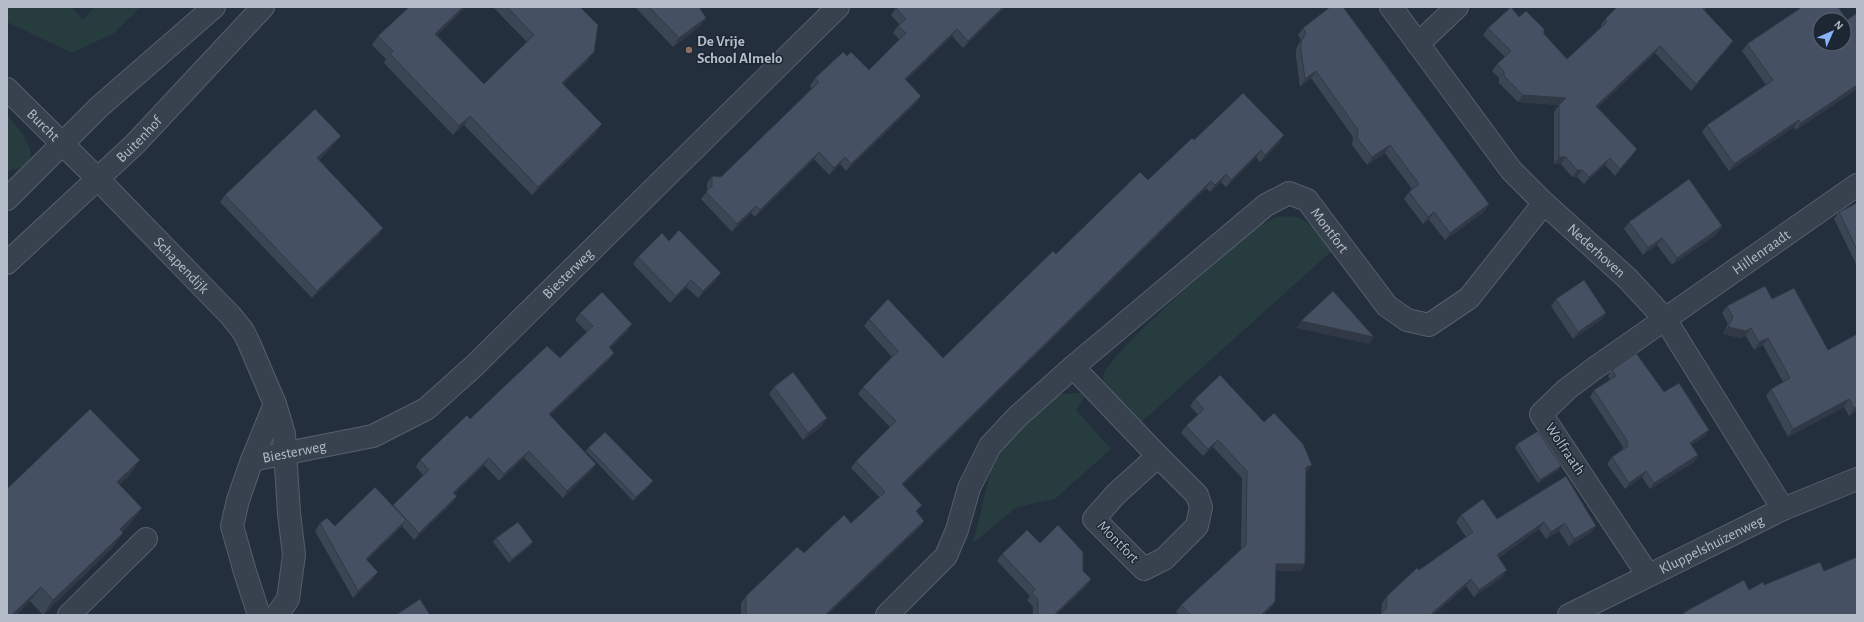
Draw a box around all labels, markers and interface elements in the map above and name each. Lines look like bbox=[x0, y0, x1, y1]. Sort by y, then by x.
north arrow bbox=[1812, 12, 1852, 52]
text: N bbox=[1832, 19, 1845, 32]
place label: De Vrije School Almelo bbox=[697, 34, 783, 66]
marker: De Vrije School Almelo bbox=[684, 45, 694, 55]
street label: Burcht bbox=[24, 106, 62, 144]
street label: Buitenhof bbox=[113, 112, 166, 165]
street label: Montfort bbox=[1308, 205, 1352, 256]
street label: Nederhoven bbox=[1565, 221, 1628, 280]
street label: Hillenraadt bbox=[1729, 227, 1793, 277]
street label: Schapendijk bbox=[151, 234, 212, 296]
street label: Biesterweg bbox=[539, 245, 597, 302]
street label: Wolfraath bbox=[1542, 420, 1588, 478]
street label: Biesterweg bbox=[261, 438, 328, 465]
street label: Kluppelshuizenweg bbox=[1657, 512, 1767, 577]
street label: Montfort bbox=[1094, 518, 1142, 566]

